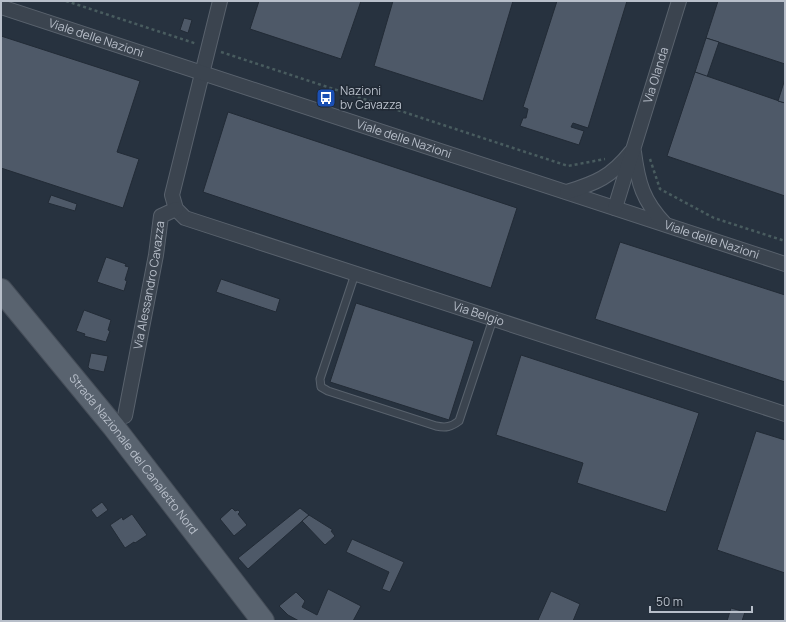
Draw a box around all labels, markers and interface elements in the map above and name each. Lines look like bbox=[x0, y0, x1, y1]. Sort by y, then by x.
street label: Viale delle Nazioni bbox=[46, 14, 146, 61]
street label: Via Olanda bbox=[639, 45, 672, 105]
place label: Nazioni bv Cavazza bbox=[340, 82, 402, 113]
bus stop icon: Nazioni bv Cavazza bbox=[315, 87, 337, 109]
street label: Viale delle Nazioni bbox=[354, 115, 454, 162]
street label: Viale delle Nazioni bbox=[662, 216, 762, 263]
street label: Via Alessandro Cavazza bbox=[129, 220, 168, 351]
street label: Via Belgio bbox=[451, 297, 507, 330]
street label: Strada Nazionale del Canaletto Nord bbox=[65, 370, 202, 538]
scale bar bbox=[650, 588, 752, 614]
text: 50 m bbox=[656, 593, 683, 610]

